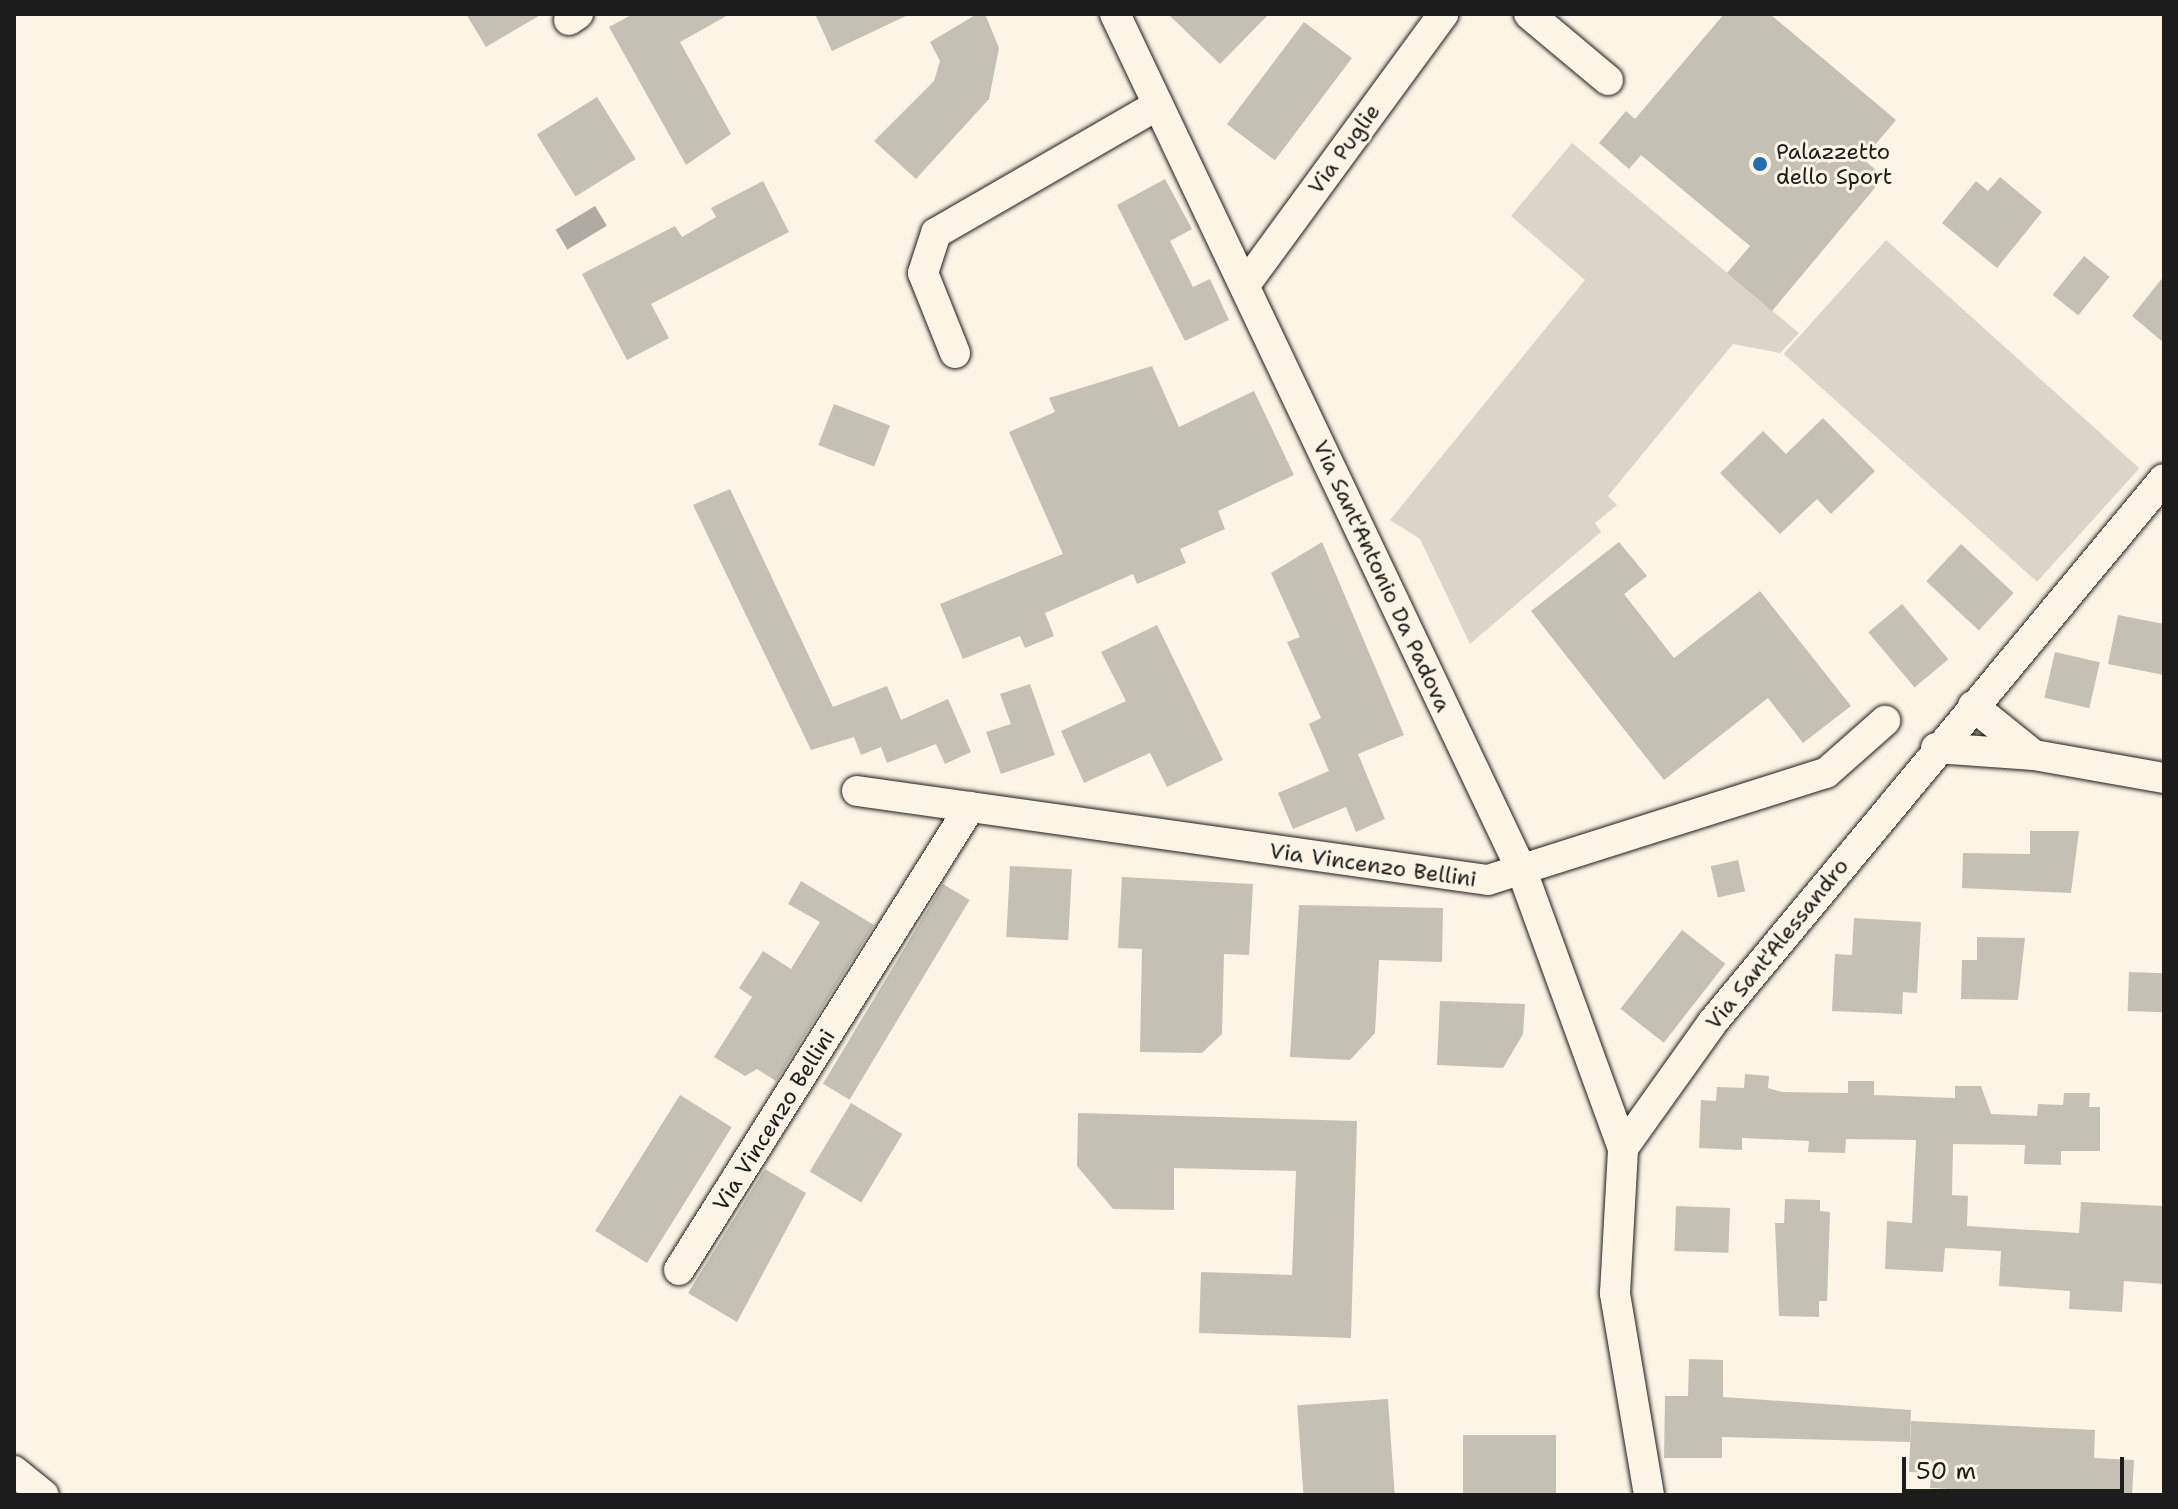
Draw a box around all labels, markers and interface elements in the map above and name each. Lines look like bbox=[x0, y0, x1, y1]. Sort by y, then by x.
street label: Via Puglie bbox=[1302, 99, 1386, 199]
place label: Palazzetto dello Sport bbox=[1776, 138, 1892, 190]
marker: Palazzetto dello Sport bbox=[1751, 155, 1769, 173]
street label: Via Sant'Antonio Da Padova bbox=[1307, 436, 1457, 716]
street label: Via Vincenzo Bellini bbox=[1268, 837, 1478, 893]
street label: Via Sant'Alessandro bbox=[1700, 853, 1854, 1035]
street label: Via Vincenzo Bellini bbox=[707, 1024, 841, 1216]
scale bar bbox=[1906, 1441, 2128, 1491]
text: 50 m bbox=[1916, 1455, 1976, 1487]

